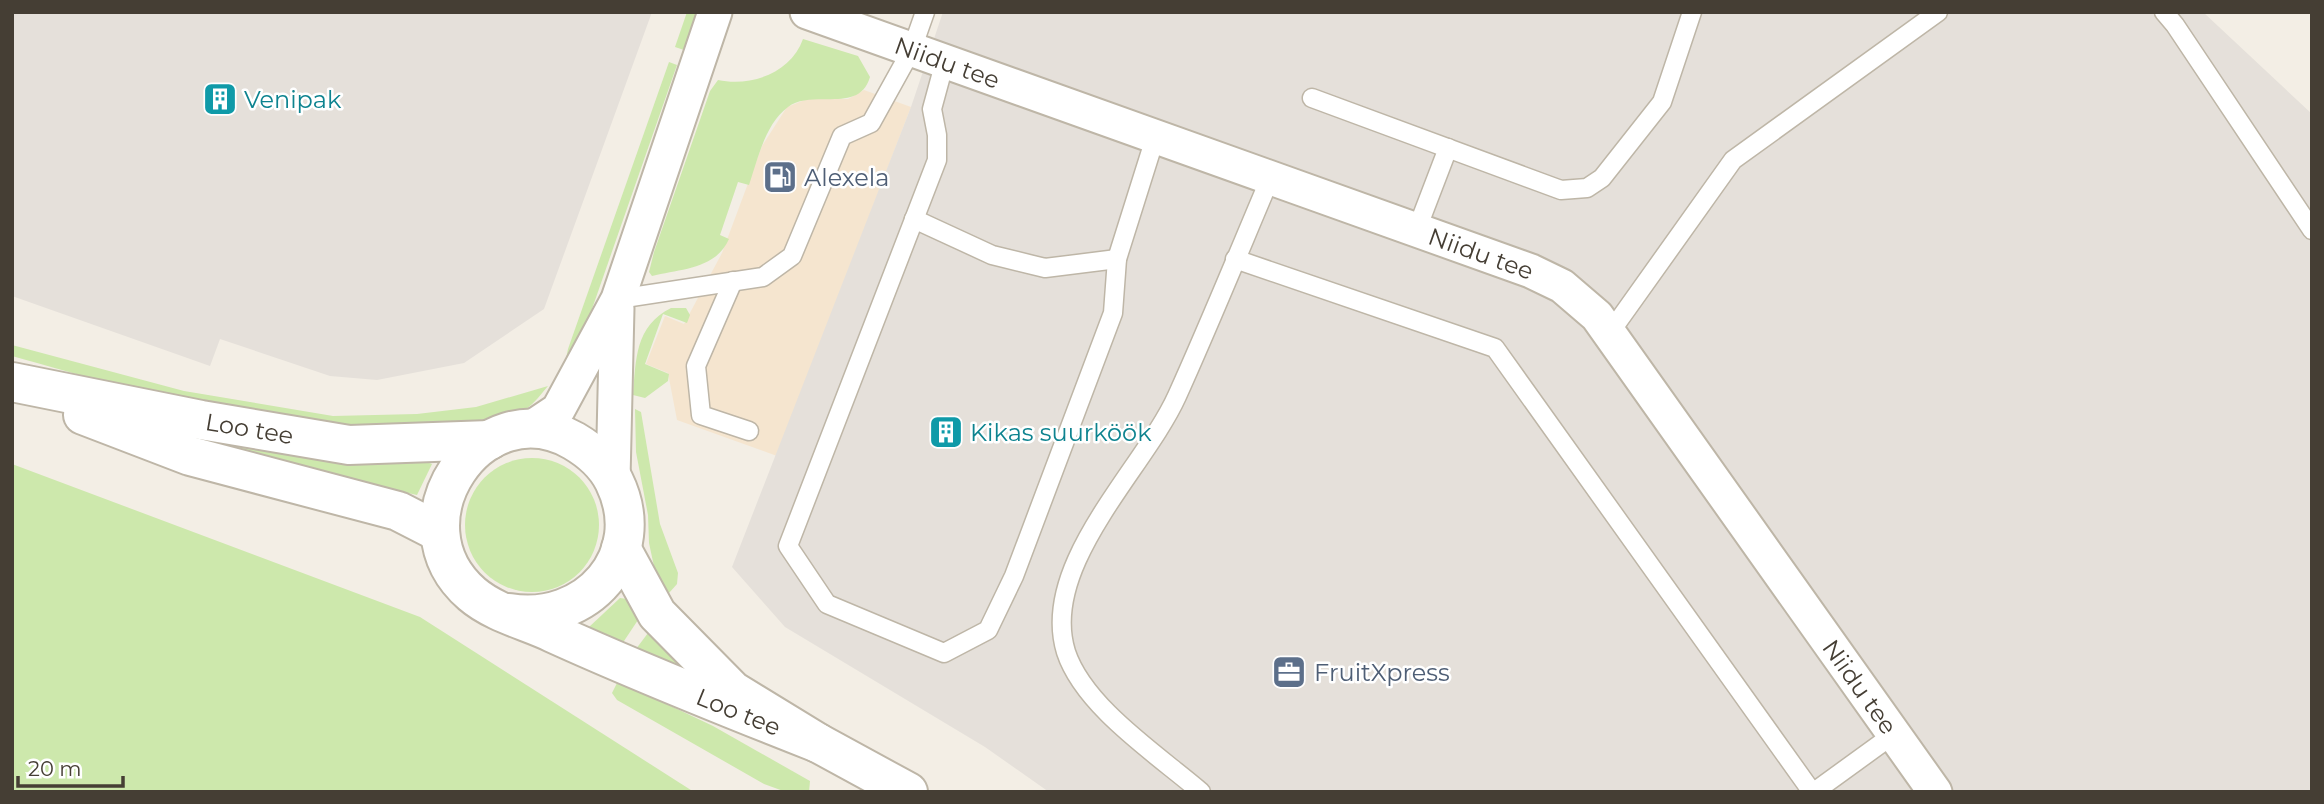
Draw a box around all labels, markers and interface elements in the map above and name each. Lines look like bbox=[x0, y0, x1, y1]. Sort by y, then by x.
street label: Niidu tee bbox=[891, 30, 1004, 94]
building icon: Venipak bbox=[201, 80, 239, 118]
place label: Venipak bbox=[244, 85, 342, 114]
fuel station icon: Alexela bbox=[761, 158, 799, 196]
place label: Alexela bbox=[804, 163, 889, 192]
street label: Niidu tee bbox=[1425, 221, 1538, 285]
street label: Loo tee bbox=[203, 407, 296, 450]
building icon: Kikas suurköök bbox=[927, 413, 965, 451]
place label: Kikas suurköök bbox=[970, 418, 1152, 447]
street label: Niidu tee bbox=[1817, 634, 1904, 740]
office icon: FruitXpress bbox=[1270, 653, 1308, 691]
place label: FruitXpress bbox=[1314, 658, 1450, 687]
street label: Loo tee bbox=[692, 682, 785, 741]
scale bar bbox=[18, 744, 122, 788]
text: 20 m bbox=[28, 756, 82, 781]

